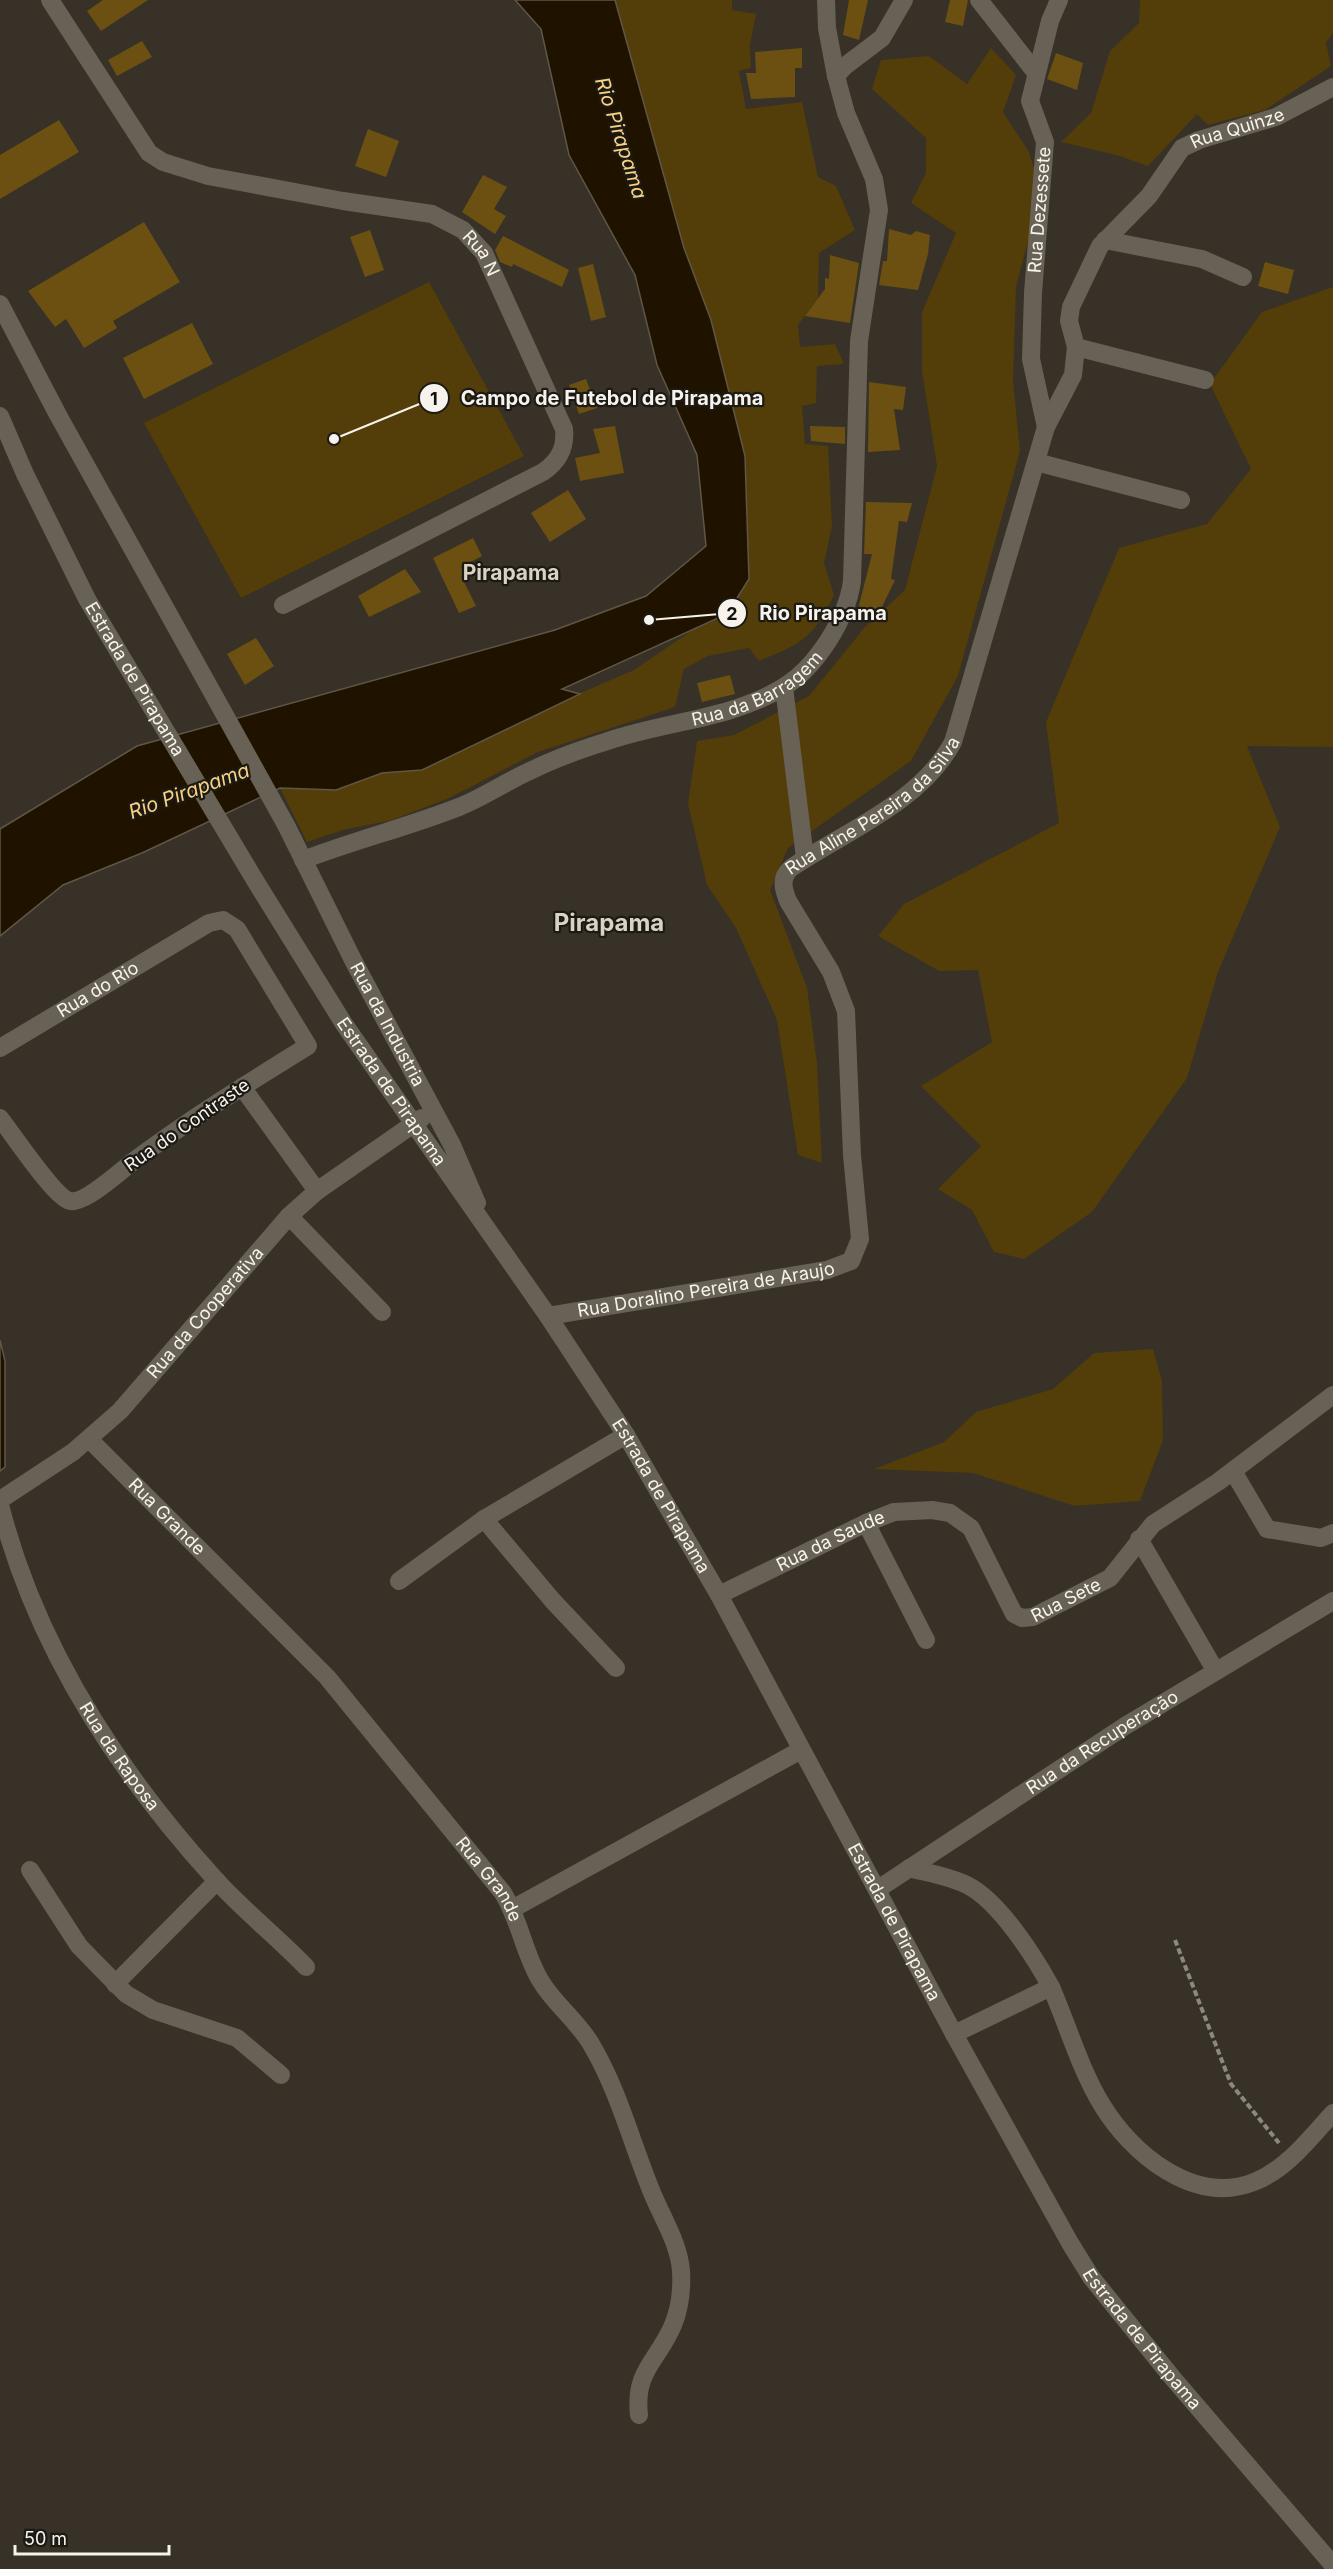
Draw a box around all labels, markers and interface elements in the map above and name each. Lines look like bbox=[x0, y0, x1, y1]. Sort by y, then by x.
water label: Rio Pirapama bbox=[590, 74, 652, 202]
street label: Rua Quinze bbox=[1187, 103, 1288, 153]
street label: Rua Dezessete bbox=[1024, 146, 1055, 274]
street label: Rua N bbox=[459, 226, 504, 279]
callout: Campo de Futebol de Pirapama bbox=[419, 379, 776, 417]
text: Campo de Futebol de Pirapama bbox=[461, 386, 763, 410]
text: 1 bbox=[430, 388, 438, 409]
district label: Pirapama bbox=[463, 560, 559, 585]
callout: Rio Pirapama bbox=[717, 594, 899, 632]
street label: Estrada de Pirapama bbox=[81, 598, 189, 760]
text: Rio Pirapama bbox=[759, 601, 887, 625]
text: 2 bbox=[726, 603, 738, 624]
street label: Rua da Barragem bbox=[689, 647, 827, 730]
street label: Rua Aline Pereira da Silva bbox=[781, 733, 964, 879]
water label: Rio Pirapama bbox=[125, 758, 253, 824]
district label: Pirapama bbox=[554, 908, 664, 937]
street label: Rua do Rio bbox=[53, 957, 142, 1021]
street label: Rua da Industria bbox=[346, 958, 430, 1090]
street label: Estrada de Pirapama bbox=[333, 1013, 451, 1170]
street label: Rua do Contraste bbox=[120, 1074, 253, 1175]
street label: Rua da Cooperativa bbox=[142, 1242, 268, 1382]
street label: Rua Doralino Pereira de Araujo bbox=[576, 1257, 837, 1321]
street label: Estrada de Pirapama bbox=[608, 1414, 715, 1577]
street label: Rua Grande bbox=[124, 1474, 210, 1559]
street label: Rua da Saude bbox=[773, 1506, 887, 1575]
street label: Rua Sete bbox=[1027, 1573, 1104, 1626]
street label: Rua da Recuperação bbox=[1022, 1686, 1182, 1798]
street label: Rua da Raposa bbox=[75, 1698, 164, 1815]
street label: Rua Grande bbox=[452, 1832, 526, 1924]
street label: Estrada de Pirapama bbox=[844, 1839, 945, 2004]
street label: Estrada de Pirapama bbox=[1078, 2265, 1206, 2413]
scale bar bbox=[15, 2518, 170, 2556]
text: 50 m bbox=[24, 2528, 67, 2549]

